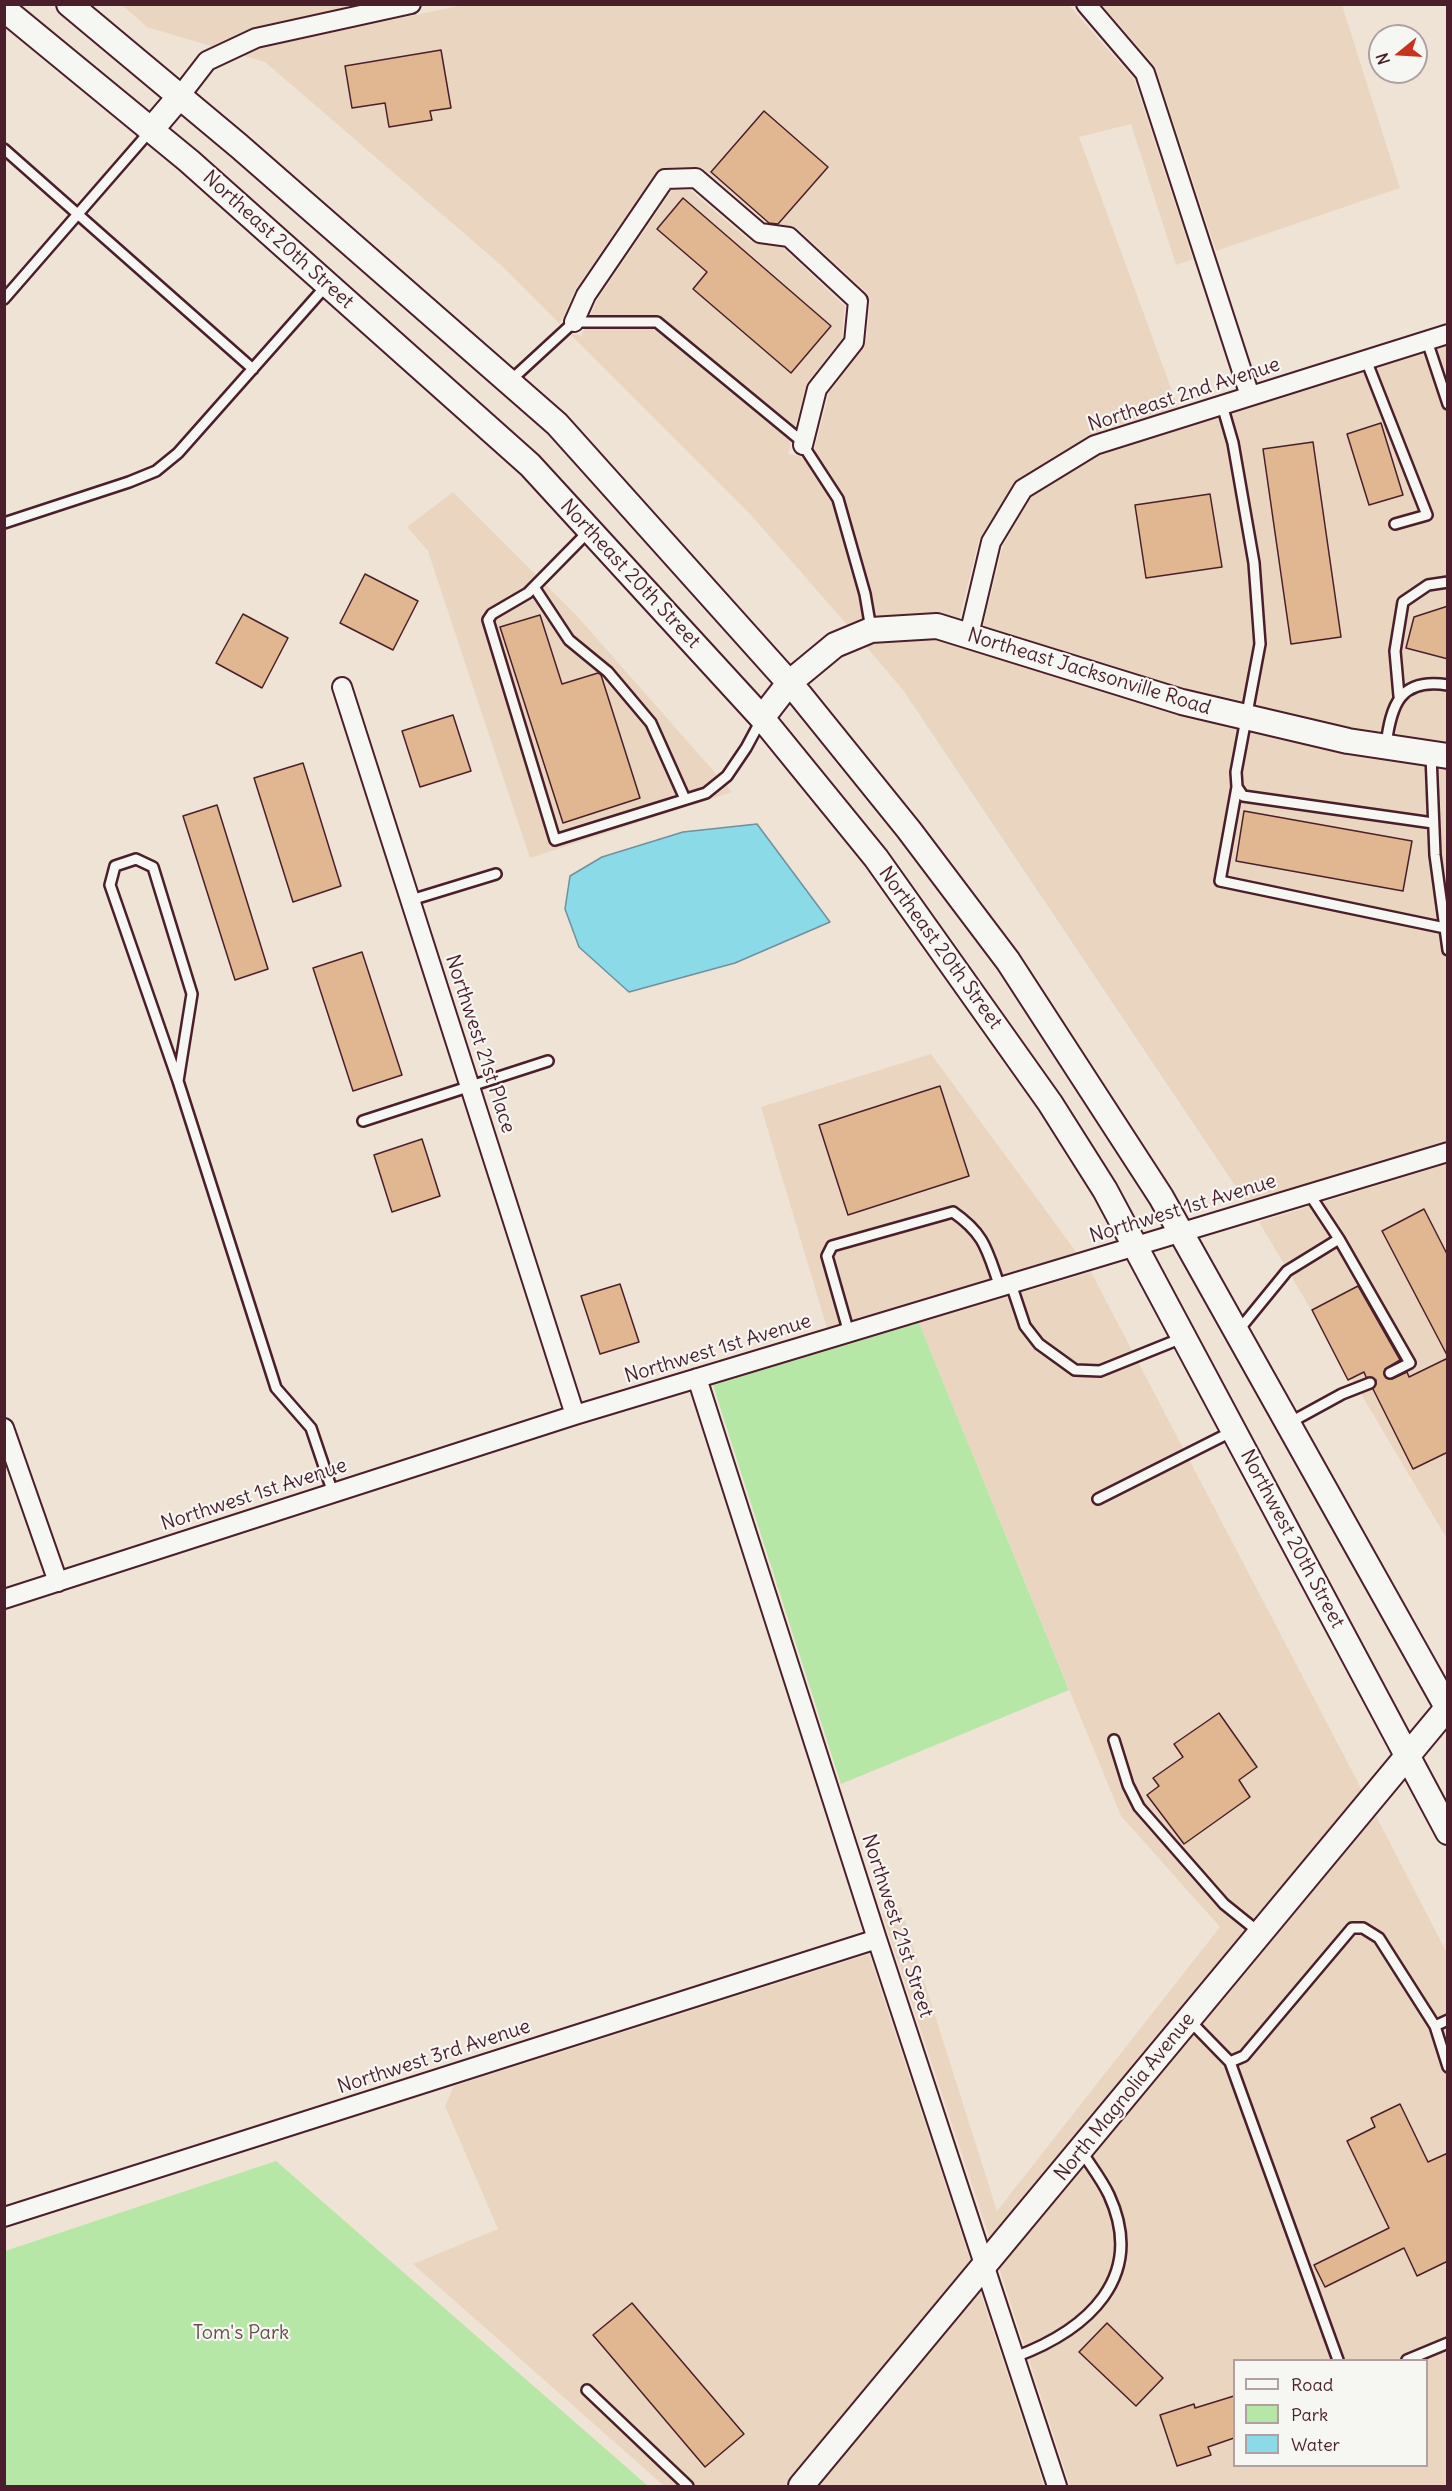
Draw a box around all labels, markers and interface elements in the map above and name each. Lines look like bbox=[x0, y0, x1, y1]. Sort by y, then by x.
north arrow bbox=[1368, 24, 1428, 84]
text: N bbox=[1372, 51, 1394, 67]
street label: Northeast 20th Street bbox=[198, 166, 358, 314]
street label: Northeast 2nd Avenue bbox=[1085, 353, 1283, 437]
street label: Northeast 20th Street bbox=[555, 495, 705, 653]
street label: Northeast Jacksonville Road bbox=[964, 623, 1214, 721]
street label: Northeast 20th Street bbox=[873, 862, 1007, 1034]
street label: Northwest 21st Place bbox=[440, 952, 520, 1136]
street label: Northwest 1st Avenue bbox=[1087, 1169, 1279, 1249]
street label: Northwest 1st Avenue bbox=[622, 1309, 814, 1389]
street label: Northwest 20th Street bbox=[1235, 1446, 1349, 1632]
street label: Northwest 1st Avenue bbox=[158, 1454, 350, 1536]
street label: Northwest 21st Street bbox=[856, 1831, 938, 2021]
street label: North Magnolia Avenue bbox=[1050, 2008, 1200, 2186]
street label: Northwest 3rd Avenue bbox=[335, 2015, 533, 2099]
park label: Tom's Park bbox=[193, 2321, 289, 2345]
legend bbox=[1233, 2359, 1428, 2467]
text: Road bbox=[1291, 2373, 1333, 2396]
text: Park bbox=[1291, 2403, 1328, 2426]
text: Water bbox=[1291, 2433, 1340, 2456]

